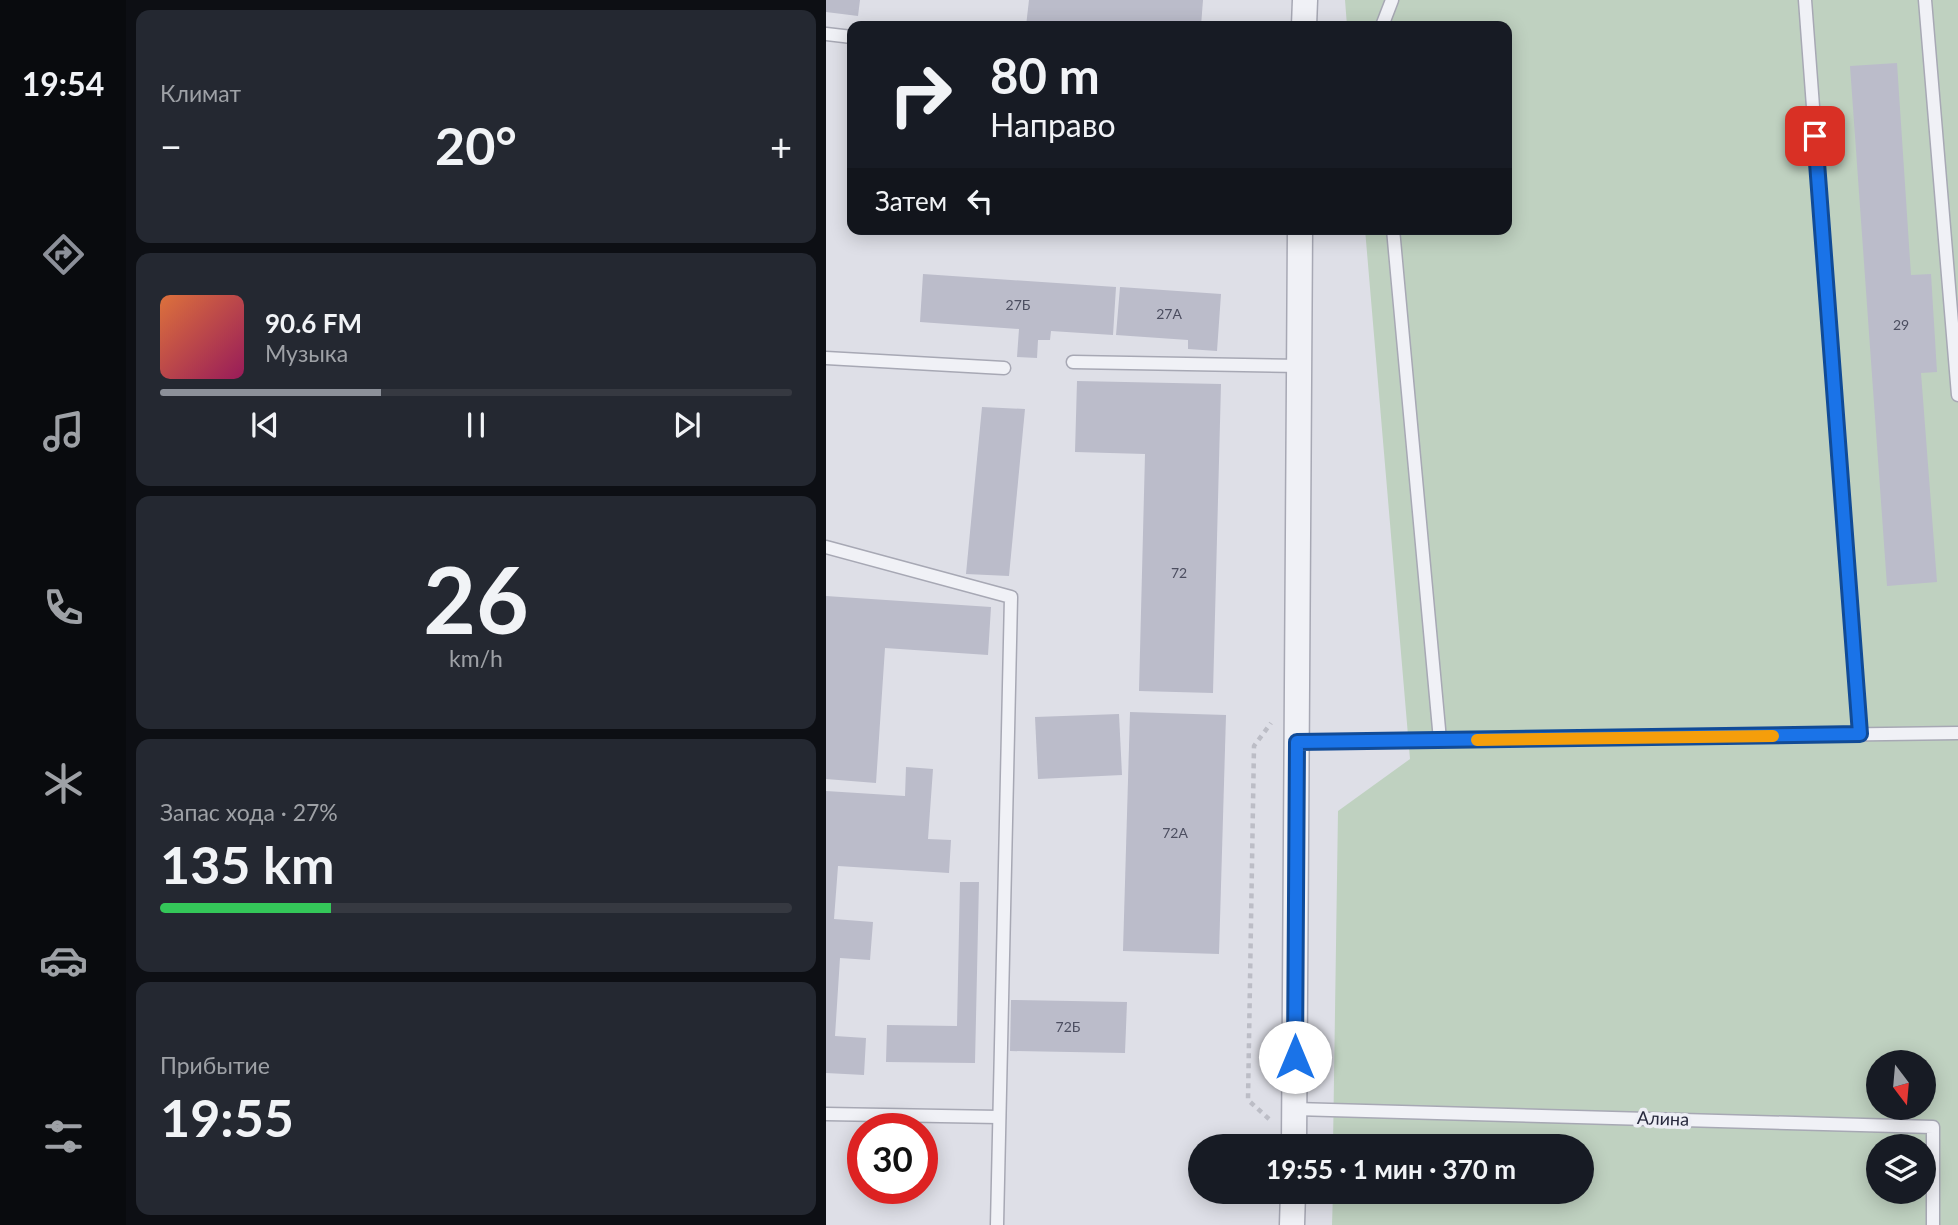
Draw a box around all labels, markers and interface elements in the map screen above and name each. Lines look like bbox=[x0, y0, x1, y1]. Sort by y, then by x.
text: 80 m bbox=[990, 46, 1100, 104]
icon: right bbox=[875, 49, 966, 140]
text: 19:54 bbox=[22, 64, 104, 103]
text: Климат bbox=[160, 79, 241, 107]
text: Направо bbox=[990, 105, 1116, 144]
pin bbox=[1785, 106, 1845, 166]
text: 20° bbox=[435, 114, 517, 176]
icon: arrive bbox=[1796, 117, 1834, 155]
text: − bbox=[160, 123, 182, 169]
text: + bbox=[770, 123, 792, 169]
icon: left bbox=[961, 182, 999, 220]
text: Затем bbox=[875, 185, 947, 217]
icon: directions bbox=[39, 230, 88, 279]
house number: 27Б bbox=[1006, 296, 1031, 313]
house number: 27А bbox=[1156, 305, 1182, 322]
text: 90.6 FM bbox=[265, 307, 362, 339]
house number: 29 bbox=[1893, 316, 1909, 333]
text: Музыка bbox=[265, 339, 348, 367]
icon: previous bbox=[246, 406, 284, 444]
icon: pause bbox=[457, 406, 495, 444]
icon: next bbox=[668, 406, 706, 444]
icon: music bbox=[39, 407, 88, 456]
text: 26 bbox=[423, 544, 529, 653]
house number: 72 bbox=[1171, 564, 1187, 581]
icon: phone bbox=[39, 583, 88, 632]
text: km/h bbox=[449, 644, 503, 672]
icon: climate bbox=[39, 759, 88, 808]
text: Запас хода · 27% bbox=[160, 798, 338, 826]
house number: 72А bbox=[1162, 824, 1188, 841]
text: 135 km bbox=[160, 833, 334, 895]
icon: car bbox=[39, 936, 88, 985]
house number: 72Б bbox=[1056, 1018, 1081, 1035]
position arrow bbox=[1258, 1020, 1332, 1094]
north arrow bbox=[1866, 1050, 1936, 1120]
map controls bbox=[1866, 1050, 1936, 1204]
text: Прибытие bbox=[160, 1051, 270, 1079]
text: 19:55 bbox=[160, 1086, 294, 1148]
street label: Алина bbox=[1637, 1106, 1690, 1130]
icon: filters bbox=[39, 1112, 88, 1161]
speed limit sign: 30 bbox=[847, 1113, 938, 1204]
button: layers bbox=[1866, 1134, 1936, 1204]
text: 19:55 · 1 мин · 370 m bbox=[1266, 1153, 1516, 1185]

